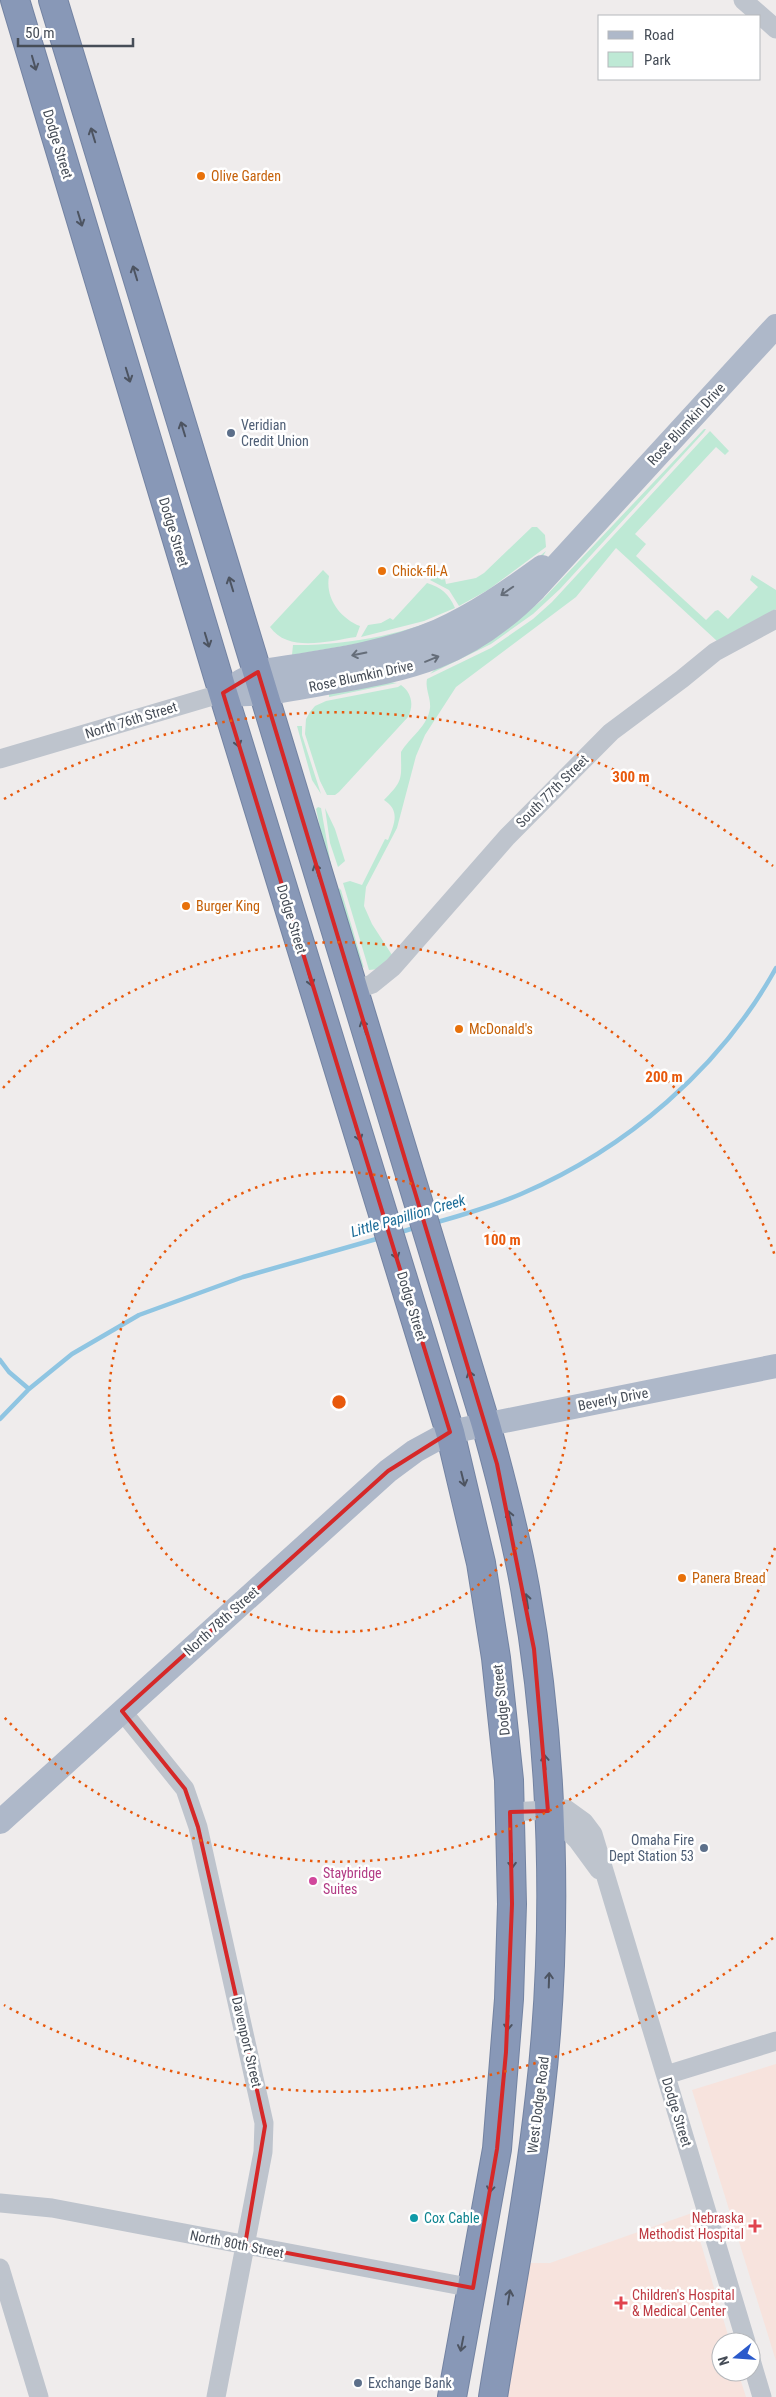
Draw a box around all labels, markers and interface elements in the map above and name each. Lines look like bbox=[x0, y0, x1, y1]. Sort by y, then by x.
scale bar bbox=[18, 15, 132, 47]
legend bbox=[598, 15, 761, 80]
text: 50 m bbox=[25, 24, 55, 42]
text: Road bbox=[644, 26, 674, 44]
text: Park bbox=[644, 51, 671, 69]
one-way arrow bbox=[29, 55, 39, 71]
street label: Dodge Street bbox=[40, 107, 76, 181]
one-way arrow bbox=[88, 127, 97, 143]
place label: Olive Garden bbox=[211, 168, 281, 184]
marker: Olive Garden bbox=[195, 170, 207, 182]
one-way arrow bbox=[76, 211, 86, 227]
one-way arrow bbox=[130, 266, 140, 282]
one-way arrow bbox=[123, 366, 133, 382]
street label: Rose Blumkin Drive bbox=[644, 379, 728, 468]
place label: Veridian Credit Union bbox=[241, 417, 309, 449]
one-way arrow bbox=[177, 421, 187, 437]
marker: Veridian Credit Union bbox=[225, 427, 237, 439]
street label: Dodge Street bbox=[156, 495, 192, 569]
place label: Chick-fil-A bbox=[392, 563, 448, 579]
marker: Chick-fil-A bbox=[376, 565, 388, 577]
one-way arrow bbox=[225, 576, 235, 592]
one-way arrow bbox=[501, 586, 515, 596]
one-way arrow bbox=[202, 632, 212, 648]
one-way arrow bbox=[351, 650, 367, 660]
one-way arrow bbox=[423, 654, 439, 663]
street label: Rose Blumkin Drive bbox=[307, 657, 415, 695]
street label: North 76th Street bbox=[83, 698, 179, 742]
one-way arrow bbox=[233, 732, 242, 747]
street label: South 77th Street bbox=[512, 751, 592, 831]
text: 300 m bbox=[612, 768, 650, 786]
one-way arrow bbox=[312, 864, 322, 880]
street label: Dodge Street bbox=[274, 882, 310, 956]
place label: Burger King bbox=[196, 898, 260, 914]
marker: Burger King bbox=[180, 900, 192, 912]
one-way arrow bbox=[306, 971, 316, 987]
one-way arrow bbox=[359, 1019, 369, 1035]
place label: McDonald's bbox=[469, 1021, 533, 1037]
marker: McDonald's bbox=[453, 1023, 465, 1035]
text: 200 m bbox=[645, 1068, 683, 1086]
one-way arrow bbox=[354, 1126, 364, 1142]
water label: Little Papillion Creek bbox=[349, 1191, 468, 1241]
text: 100 m bbox=[483, 1231, 521, 1249]
one-way arrow bbox=[390, 1244, 400, 1260]
street label: Dodge Street bbox=[394, 1269, 430, 1343]
one-way arrow bbox=[466, 1371, 476, 1387]
street label: Beverly Drive bbox=[577, 1384, 650, 1414]
centre of rings bbox=[330, 1393, 348, 1411]
one-way arrow bbox=[459, 1471, 468, 1487]
one-way arrow bbox=[505, 1510, 514, 1526]
place label: Panera Bread bbox=[692, 1570, 766, 1586]
marker: Panera Bread bbox=[676, 1572, 688, 1584]
street label: North 78th Street bbox=[180, 1583, 262, 1659]
one-way arrow bbox=[521, 1593, 531, 1609]
street label: Dodge Street bbox=[489, 1664, 513, 1736]
one-way arrow bbox=[541, 1755, 550, 1771]
place label: Omaha Fire Dept Station 53 bbox=[609, 1832, 694, 1864]
marker: Omaha Fire Dept Station 53 bbox=[698, 1842, 710, 1854]
one-way arrow bbox=[507, 1852, 516, 1868]
place label: Staybridge Suites bbox=[323, 1865, 382, 1897]
marker: Staybridge Suites bbox=[307, 1875, 319, 1887]
one-way arrow bbox=[544, 1972, 554, 1988]
street label: Davenport Street bbox=[229, 1995, 265, 2089]
one-way arrow bbox=[504, 2015, 513, 2031]
street label: West Dodge Road bbox=[524, 2056, 552, 2154]
street label: Dodge Street bbox=[659, 2075, 695, 2149]
one-way arrow bbox=[486, 2176, 496, 2192]
place label: Cox Cable bbox=[424, 2210, 480, 2226]
place label: Nebraska Methodist Hospital bbox=[639, 2210, 744, 2242]
marker: Cox Cable bbox=[408, 2212, 420, 2224]
marker: Nebraska Methodist Hospital bbox=[748, 2219, 762, 2233]
street label: North 80th Street bbox=[189, 2227, 285, 2261]
place label: Children's Hospital & Medical Center bbox=[632, 2287, 735, 2319]
one-way arrow bbox=[504, 2289, 514, 2305]
marker: Children's Hospital & Medical Center bbox=[614, 2296, 628, 2310]
north arrow bbox=[711, 2332, 761, 2382]
one-way arrow bbox=[457, 2336, 466, 2352]
text: N bbox=[715, 2354, 732, 2367]
place label: Exchange Bank bbox=[368, 2375, 452, 2391]
marker: Exchange Bank bbox=[352, 2377, 364, 2389]

